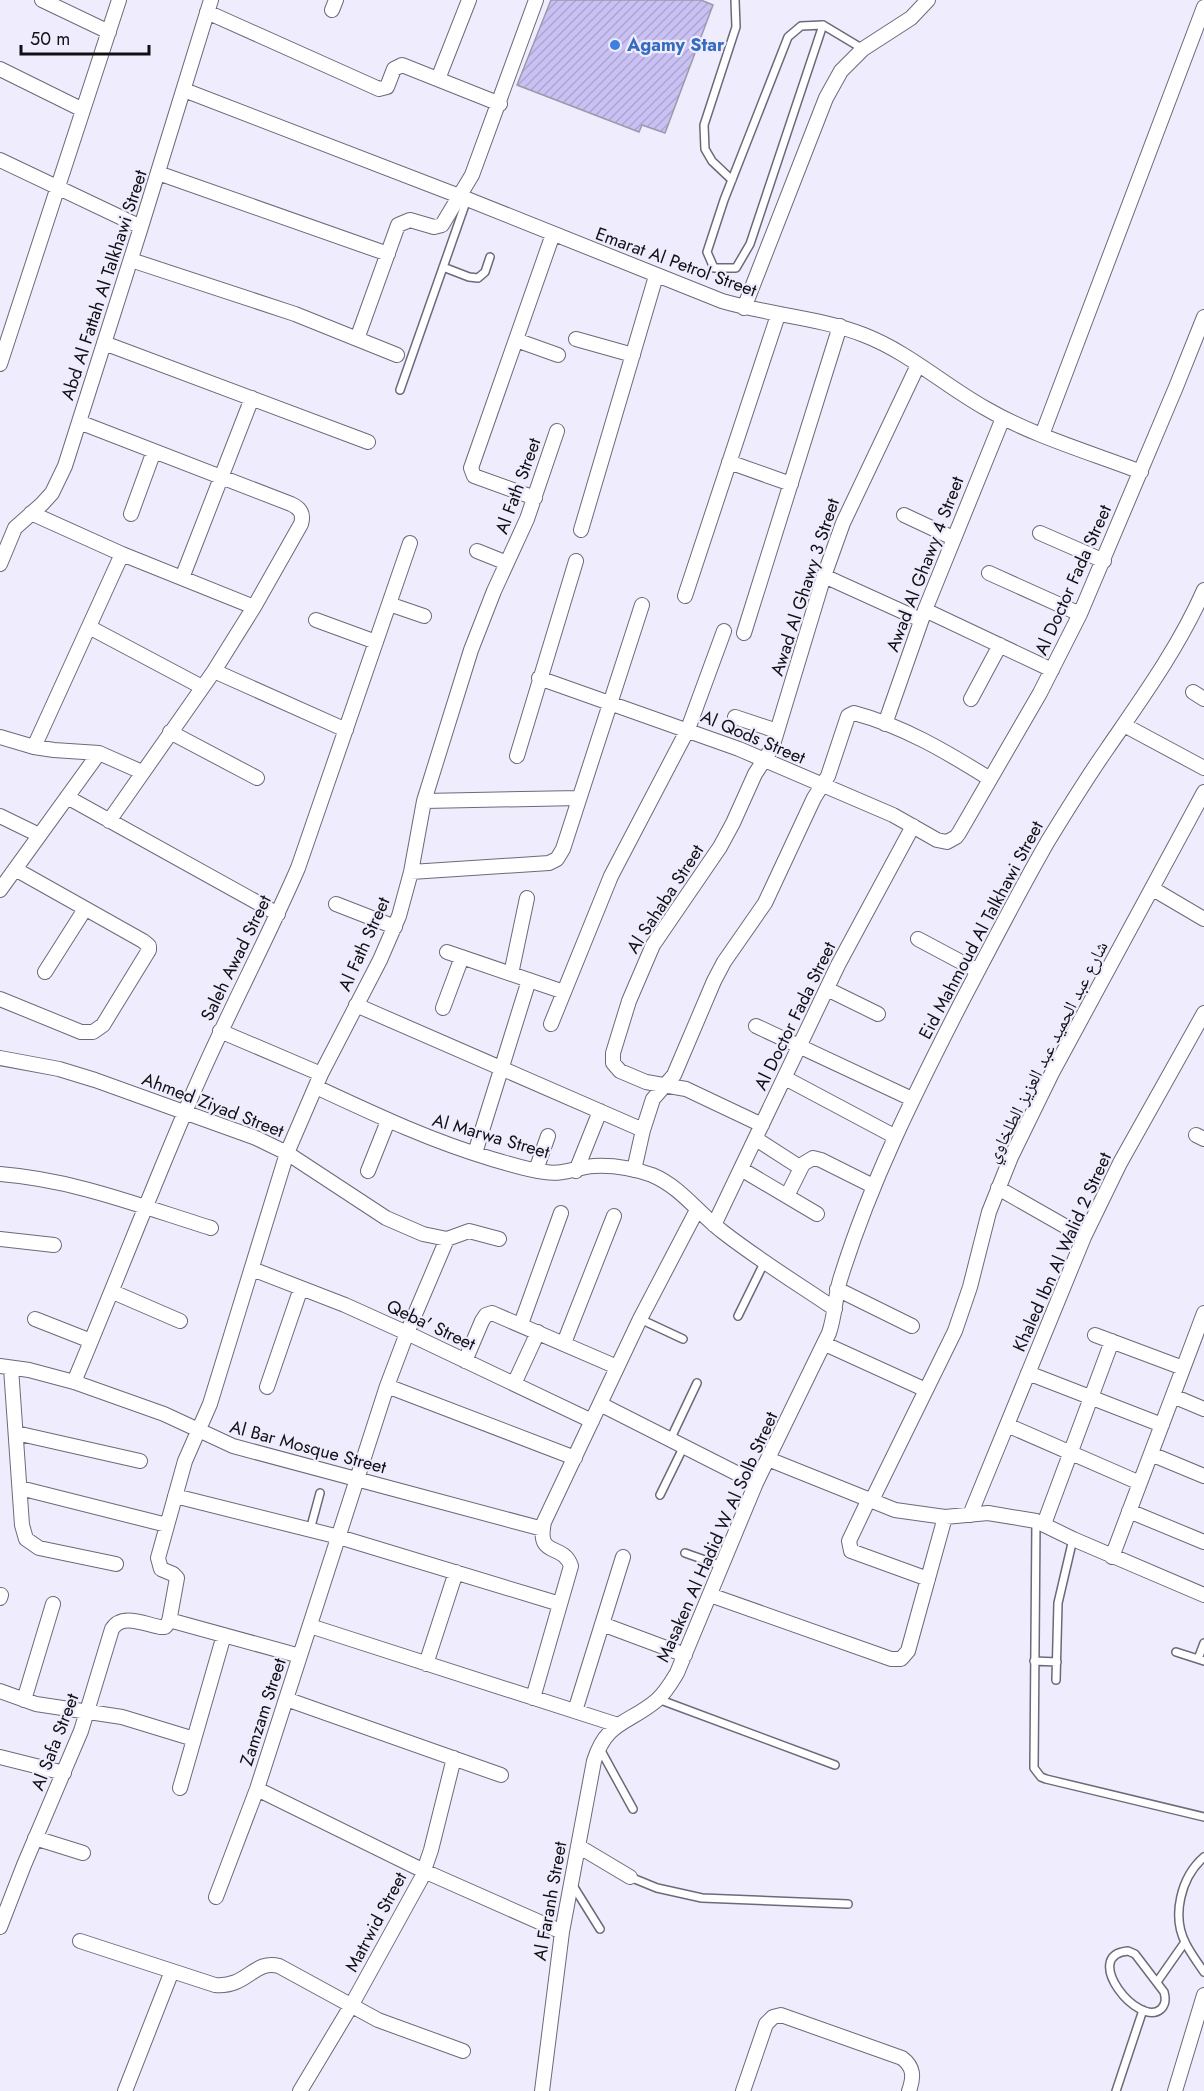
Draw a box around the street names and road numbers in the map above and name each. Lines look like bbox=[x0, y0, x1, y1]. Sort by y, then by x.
street label: Abd Al Fattah Al Talkhawi Street bbox=[54, 166, 154, 403]
street label: Emarat Al Petrol Street bbox=[592, 221, 761, 303]
street label: Al Fath Street bbox=[489, 434, 548, 538]
street label: Awad Al Ghawy 4 Street bbox=[880, 472, 971, 655]
street label: Awad Al Ghawy 3 Street bbox=[764, 494, 846, 679]
street label: Al Doctor Fada Street bbox=[1028, 500, 1118, 659]
street label: Al Qods Street bbox=[697, 703, 810, 771]
street label: Eid Mahmoud Al Talkhawi Street bbox=[912, 816, 1050, 1044]
street label: Al Sahaba Street bbox=[620, 839, 710, 959]
street label: Saleh Awad Street bbox=[194, 890, 278, 1025]
street label: Al Fath Street bbox=[332, 892, 397, 995]
street label: Al Doctor Fada Street bbox=[748, 937, 843, 1095]
street label: شارع عبد الحميد عبد العزيز الطلخاوي bbox=[980, 937, 1116, 1168]
street label: Ahmed Ziyad Street bbox=[138, 1066, 288, 1144]
street label: Al Marwa Street bbox=[429, 1107, 553, 1165]
street label: Khaled Ibn Al Walid 2 Street bbox=[1006, 1147, 1118, 1356]
street label: Qeba' Street bbox=[382, 1293, 480, 1357]
street label: Masaken Al Hadid W Al Solb Street bbox=[650, 1407, 784, 1666]
street label: Al Bar Mosque Street bbox=[227, 1414, 390, 1481]
street label: Zamzam Street bbox=[233, 1654, 293, 1769]
street label: Al Safa Street bbox=[25, 1689, 86, 1794]
street label: Al Faranh Street bbox=[527, 1839, 573, 1963]
street label: Matrwid Street bbox=[339, 1867, 414, 1977]

